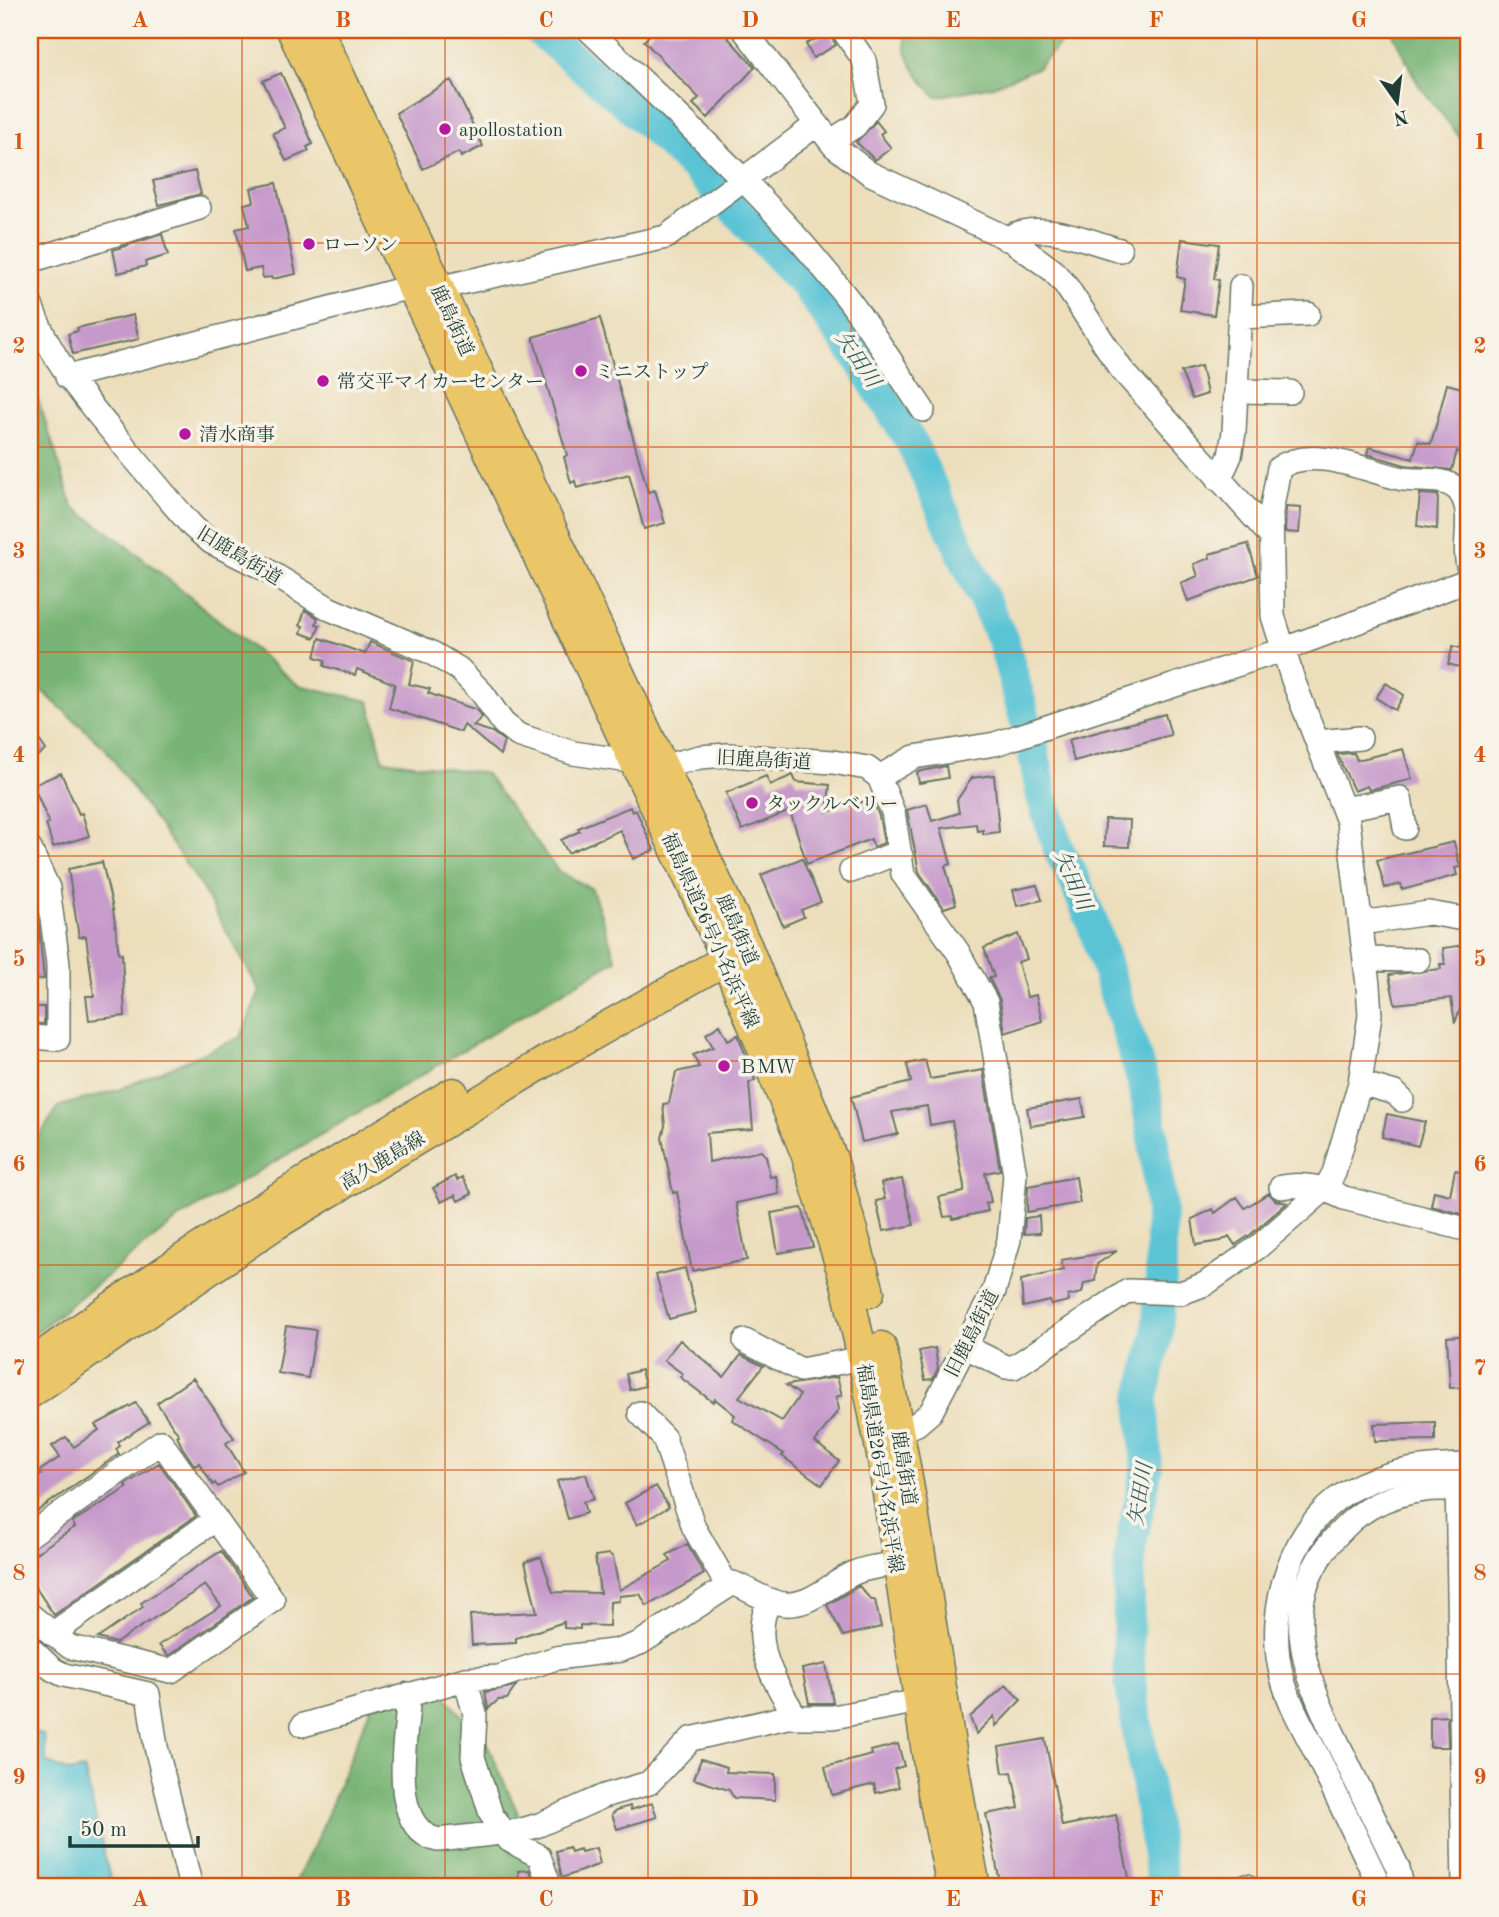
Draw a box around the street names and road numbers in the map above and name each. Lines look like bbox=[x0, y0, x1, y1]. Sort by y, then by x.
street label: 鹿島街道 bbox=[426, 282, 477, 360]
street label: 旧鹿島街道 bbox=[193, 523, 285, 590]
street label: 旧鹿島街道 bbox=[716, 748, 812, 773]
street label: 福島県道26号小名浜平線 bbox=[657, 829, 762, 1032]
street label: 鹿島街道 bbox=[712, 891, 762, 969]
street label: 高久鹿島線 bbox=[337, 1128, 429, 1195]
street label: 旧鹿島街道 bbox=[941, 1287, 1003, 1381]
street label: 福島県道26号小名浜平線 bbox=[853, 1362, 906, 1575]
street label: 鹿島街道 bbox=[887, 1429, 920, 1507]

